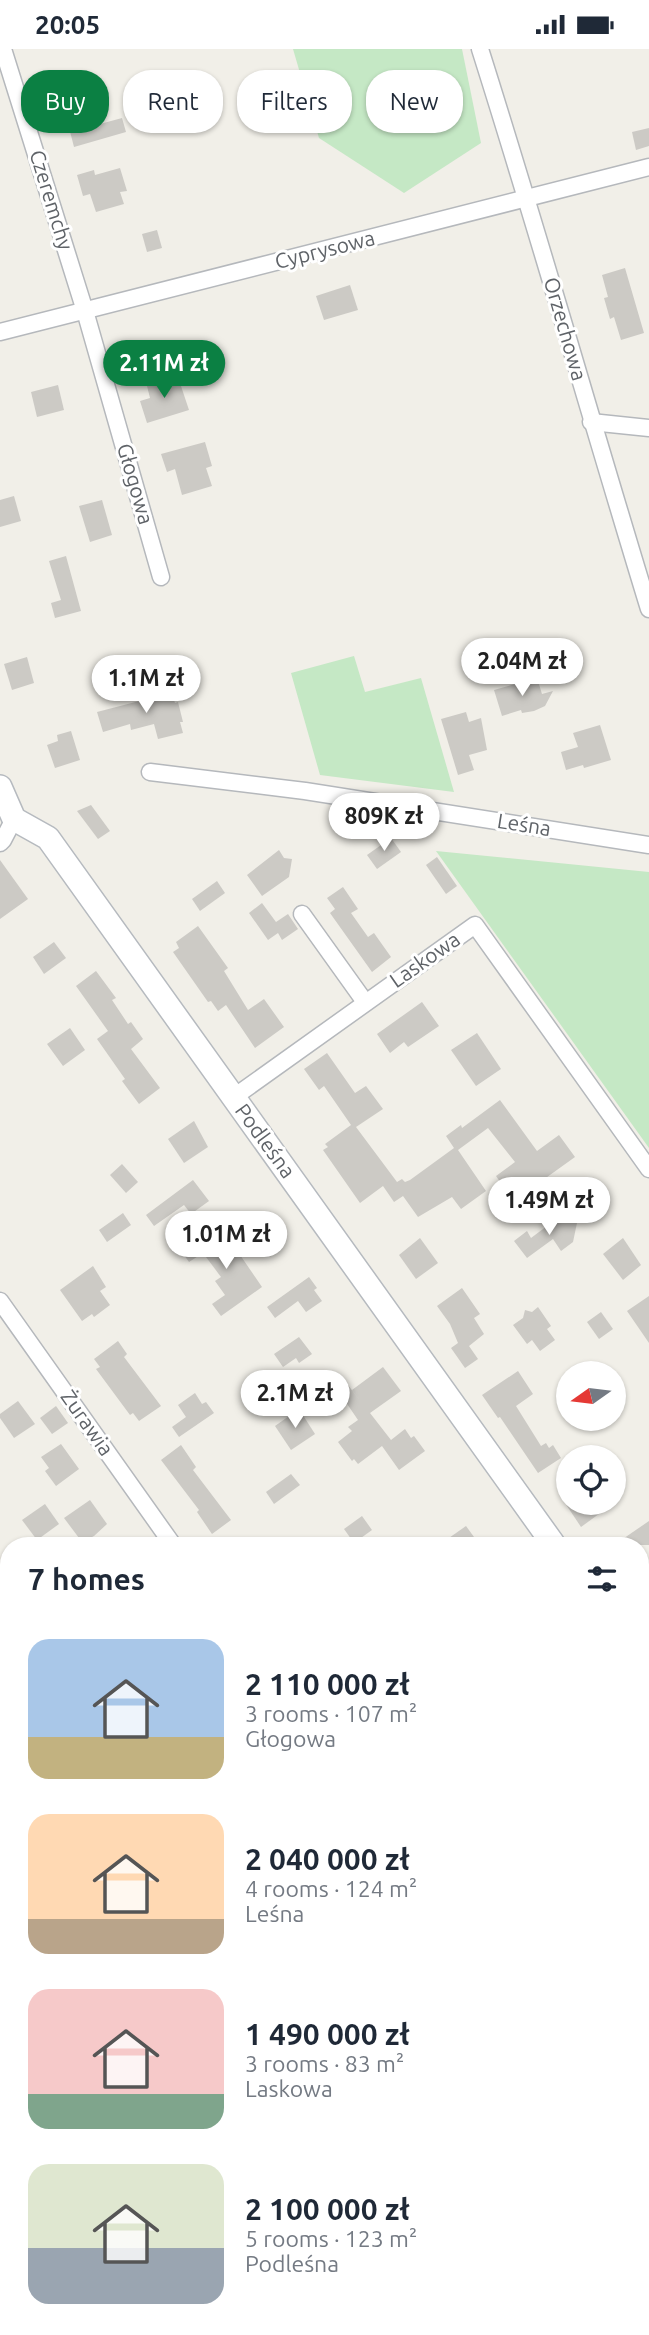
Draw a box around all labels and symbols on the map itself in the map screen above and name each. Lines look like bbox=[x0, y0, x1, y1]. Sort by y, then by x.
street label: Czeremchy bbox=[25, 147, 79, 253]
street label: Cyprysowa bbox=[272, 225, 377, 273]
street label: Orzechowa bbox=[540, 274, 592, 383]
pin: 2.11M zł bbox=[92, 341, 236, 400]
street label: Głogowa bbox=[113, 440, 159, 527]
pin: 2.04M zł bbox=[450, 639, 594, 698]
pin: 1.1M zł bbox=[81, 655, 211, 715]
pin: 809K zł bbox=[319, 793, 449, 853]
street label: Leśna bbox=[496, 808, 553, 840]
street label: Laskowa bbox=[385, 926, 464, 992]
street label: Podleśna bbox=[231, 1099, 301, 1182]
pin: 1.49M zł bbox=[477, 1177, 621, 1237]
pin: 1.01M zł bbox=[154, 1211, 298, 1271]
north arrow bbox=[556, 1361, 626, 1431]
pin: 2.1M zł bbox=[230, 1371, 360, 1430]
street label: Żurawia bbox=[57, 1385, 119, 1460]

